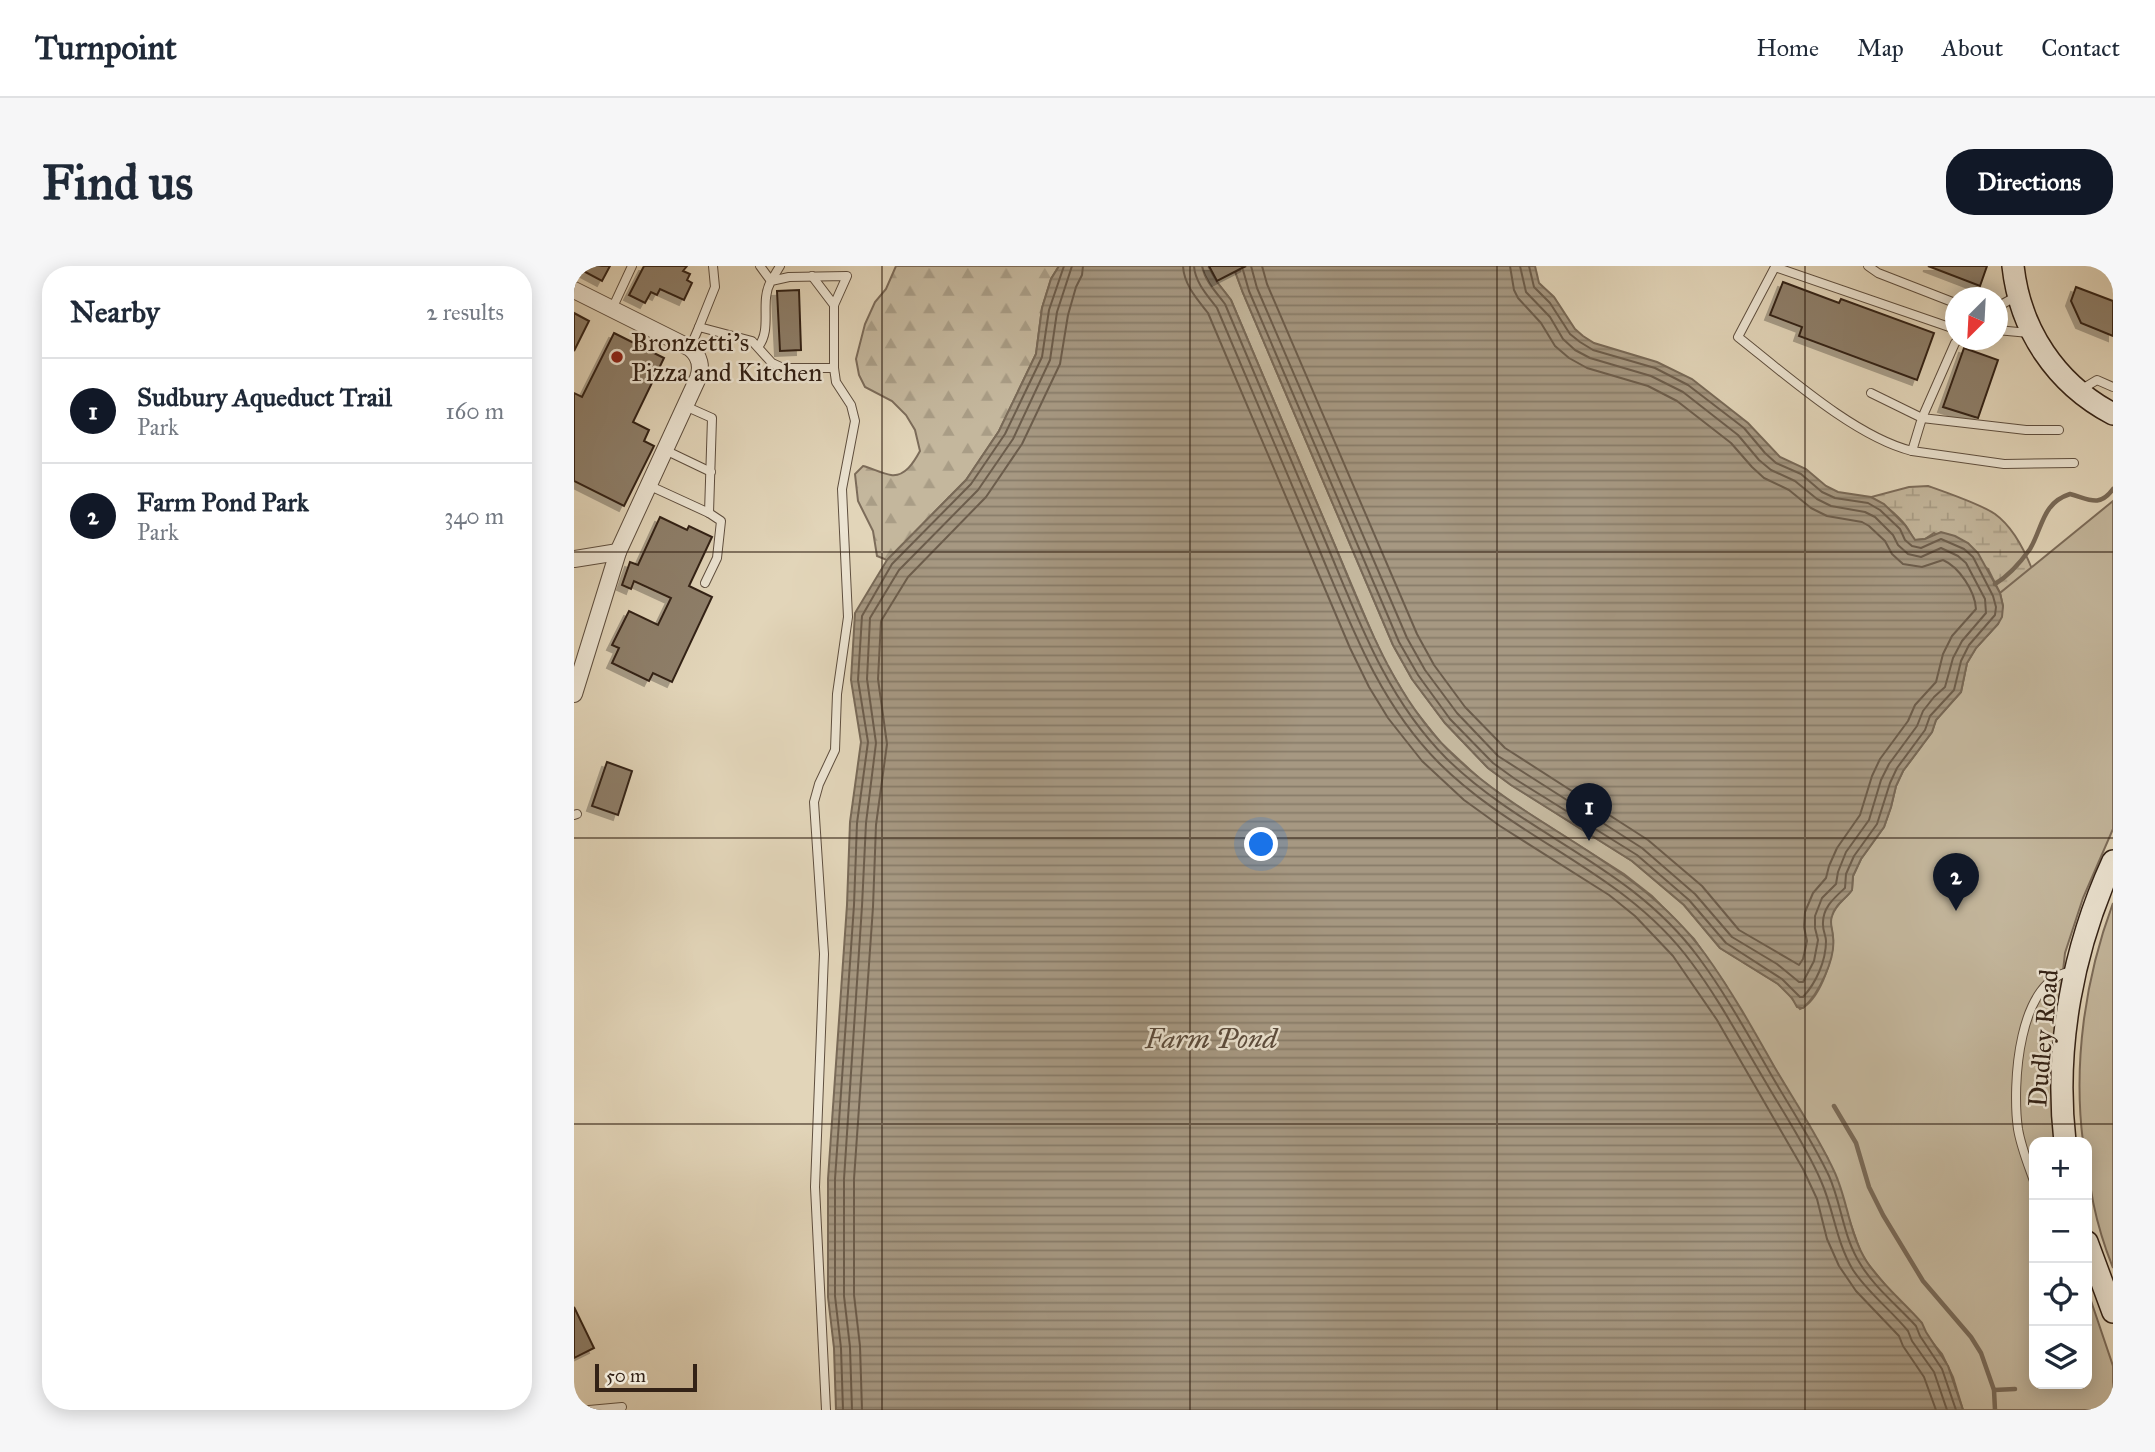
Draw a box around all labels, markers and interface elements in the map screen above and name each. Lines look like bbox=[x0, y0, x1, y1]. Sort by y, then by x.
text: Turnpoint bbox=[35, 28, 177, 68]
text: Home bbox=[1756, 33, 1819, 63]
text: Map bbox=[1857, 33, 1904, 63]
text: About bbox=[1942, 33, 2003, 63]
text: Contact bbox=[2041, 33, 2120, 63]
button: Directions bbox=[1946, 149, 2113, 215]
text: Find us bbox=[42, 153, 193, 212]
north arrow bbox=[1945, 287, 2008, 350]
text: Nearby bbox=[70, 294, 160, 330]
text: 2 results bbox=[426, 298, 504, 326]
place label: Bronzetti's Pizza and Kitchen bbox=[631, 326, 822, 388]
marker: Bronzetti's Pizza and Kitchen bbox=[609, 349, 625, 365]
text: Sudbury Aqueduct Trail bbox=[137, 381, 392, 413]
text: 1 bbox=[88, 397, 98, 425]
text: 160 m bbox=[446, 397, 504, 425]
text: Park bbox=[137, 413, 179, 441]
text: Farm Pond Park bbox=[137, 486, 309, 518]
text: 2 bbox=[87, 502, 99, 530]
text: 340 m bbox=[444, 502, 504, 530]
text: Park bbox=[137, 518, 179, 546]
pin: 1 bbox=[1566, 783, 1612, 841]
your location bbox=[1244, 827, 1278, 861]
pin: 2 bbox=[1933, 853, 1979, 911]
street label: Dudley Road bbox=[2021, 968, 2065, 1108]
water label: Farm Pond bbox=[1144, 1021, 1280, 1056]
map controls bbox=[2029, 1137, 2092, 1389]
button: + bbox=[2029, 1137, 2092, 1200]
button: − bbox=[2029, 1200, 2092, 1263]
button: locate bbox=[2029, 1263, 2092, 1326]
button: layers bbox=[2029, 1326, 2092, 1389]
scale bar bbox=[595, 1361, 696, 1393]
text: 50 m bbox=[606, 1364, 646, 1387]

